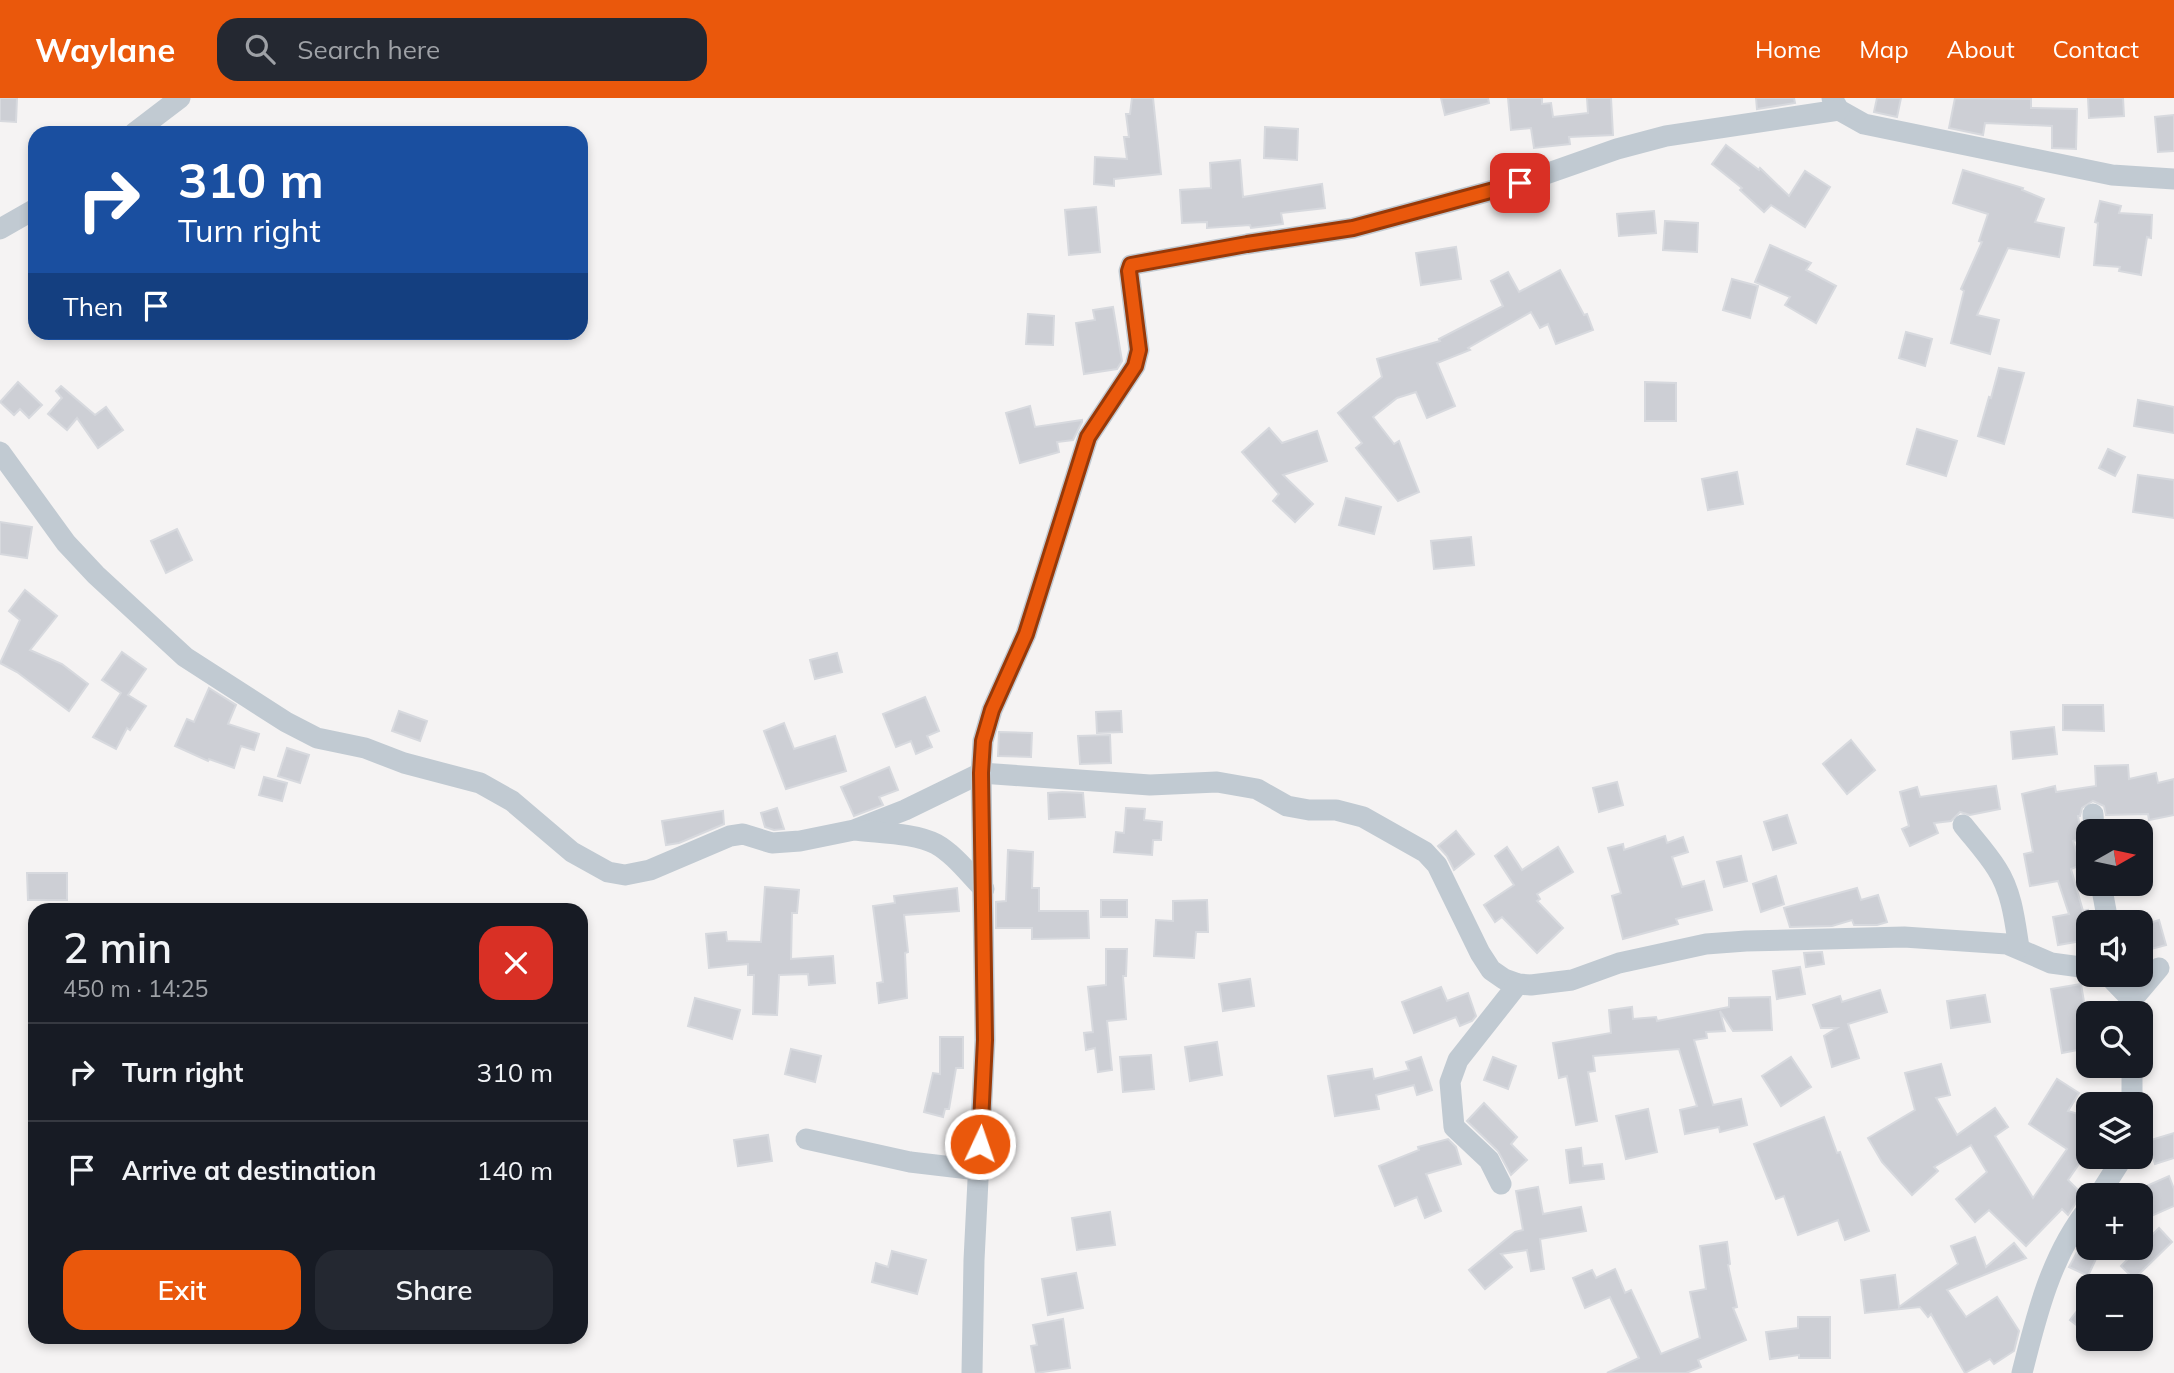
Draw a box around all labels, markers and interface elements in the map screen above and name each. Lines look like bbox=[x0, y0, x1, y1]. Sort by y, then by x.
search box bbox=[217, 18, 707, 81]
text: Waylane bbox=[35, 29, 175, 70]
icon: search bbox=[241, 30, 279, 68]
text: Search here bbox=[297, 33, 440, 66]
text: Home bbox=[1755, 34, 1821, 64]
text: Map bbox=[1859, 34, 1909, 64]
text: About bbox=[1947, 34, 2015, 64]
text: Contact bbox=[2053, 34, 2139, 64]
text: 310 m bbox=[178, 149, 324, 210]
pin bbox=[1490, 153, 1550, 213]
icon: right bbox=[63, 154, 154, 245]
icon: arrive bbox=[1501, 164, 1539, 202]
text: Turn right bbox=[178, 210, 321, 250]
icon: arrive bbox=[137, 287, 175, 325]
text: Then bbox=[63, 290, 123, 323]
north arrow bbox=[2076, 819, 2152, 896]
map controls bbox=[2076, 819, 2153, 1351]
button: sound bbox=[2076, 910, 2153, 987]
text: 2 min bbox=[63, 921, 172, 974]
button: close bbox=[479, 926, 553, 1000]
text: 450 m · 14:25 bbox=[63, 974, 208, 1003]
button: search bbox=[2076, 1001, 2153, 1078]
icon: right bbox=[63, 1053, 101, 1091]
text: Turn right bbox=[122, 1056, 243, 1089]
text: 310 m bbox=[477, 1056, 553, 1089]
button: layers bbox=[2076, 1092, 2153, 1169]
position arrow bbox=[943, 1107, 1017, 1181]
icon: arrive bbox=[63, 1151, 101, 1189]
text: Arrive at destination bbox=[122, 1154, 377, 1187]
text: 140 m bbox=[477, 1154, 553, 1187]
button: + bbox=[2076, 1183, 2153, 1260]
button: Exit bbox=[63, 1250, 301, 1330]
button: Share bbox=[315, 1250, 553, 1330]
button: − bbox=[2076, 1274, 2153, 1351]

